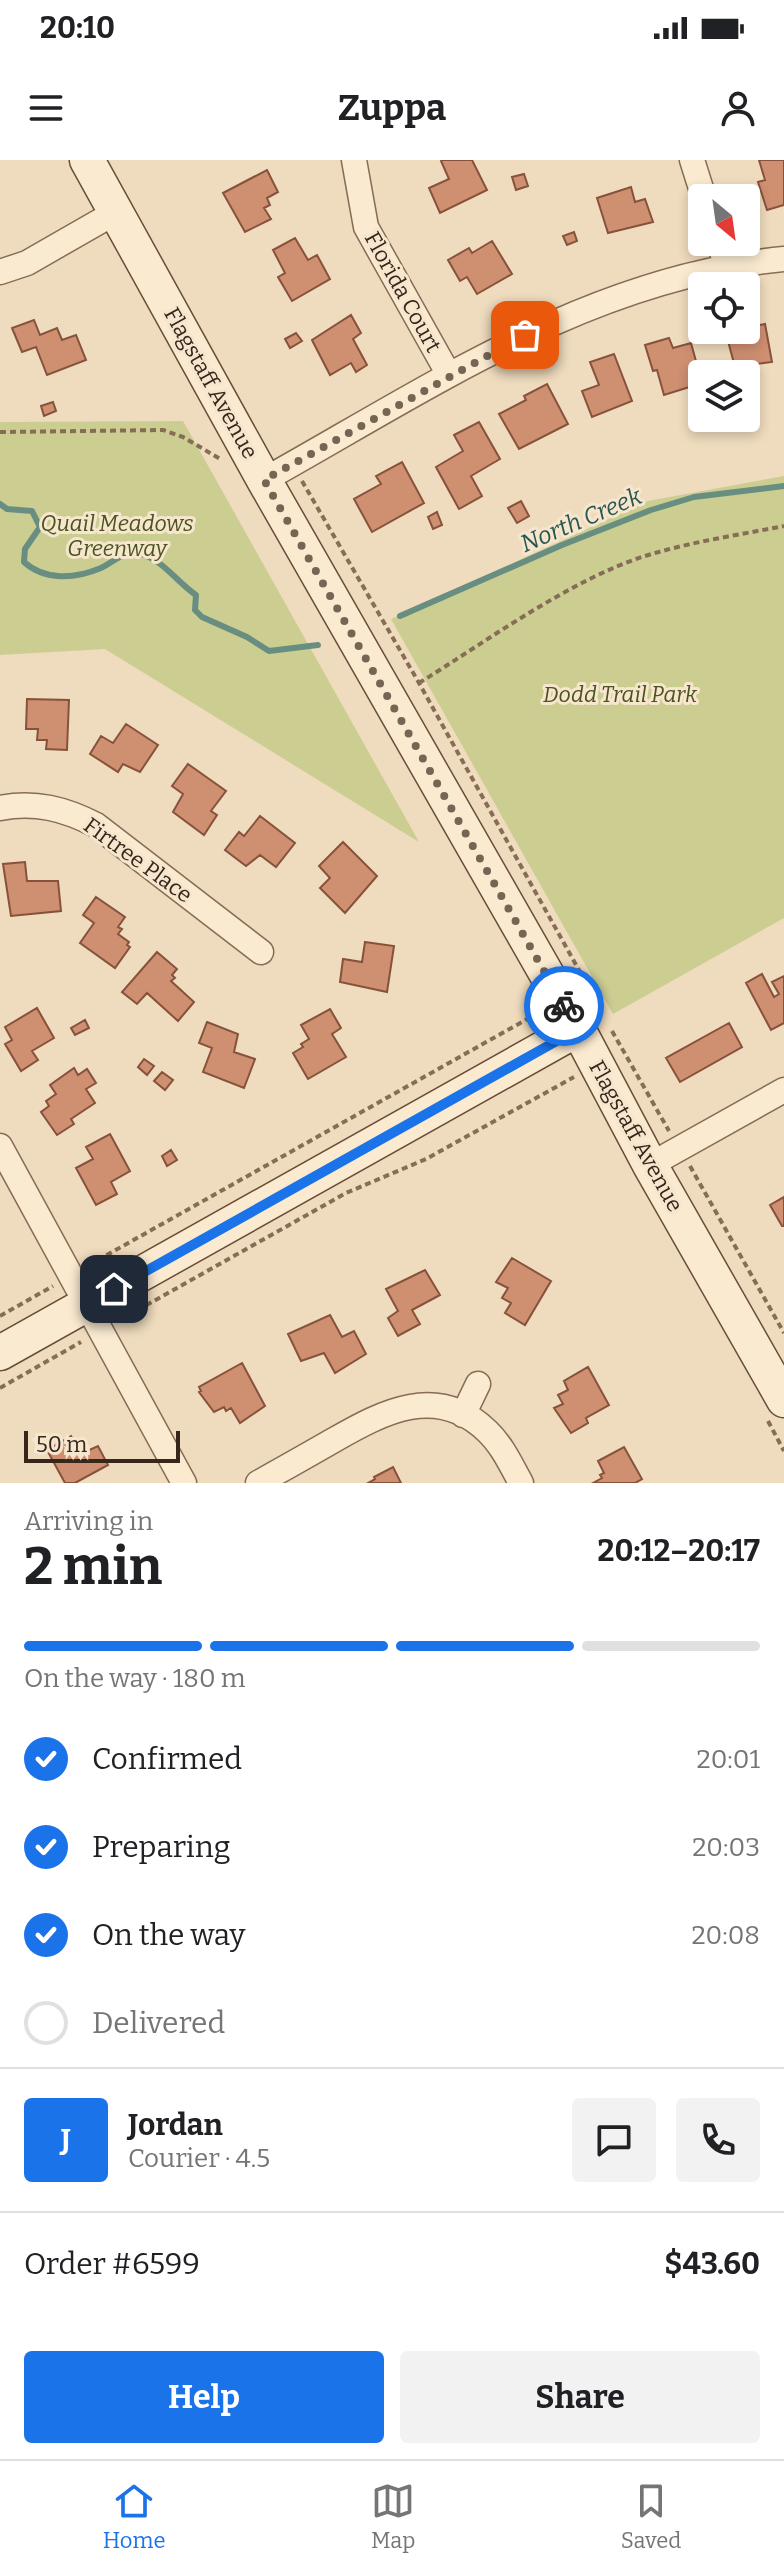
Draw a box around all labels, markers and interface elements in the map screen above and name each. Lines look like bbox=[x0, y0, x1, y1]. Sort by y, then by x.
text: 20:10 bbox=[40, 10, 115, 46]
icon: menu bbox=[24, 86, 68, 130]
text: Zuppa bbox=[338, 86, 446, 130]
icon: person bbox=[716, 86, 760, 130]
north arrow bbox=[688, 184, 760, 256]
map controls bbox=[688, 184, 760, 432]
street label: Florida Court bbox=[359, 227, 447, 357]
button: locate bbox=[688, 272, 760, 344]
pin bbox=[491, 301, 559, 369]
street label: Flagstaff Avenue bbox=[158, 302, 264, 464]
icon: bag bbox=[503, 313, 547, 357]
button: layers bbox=[688, 360, 760, 432]
water label: North Creek bbox=[516, 482, 647, 558]
park label: Quail Meadows Greenway bbox=[41, 510, 193, 562]
park label: Dodd Trail Park bbox=[543, 681, 698, 708]
street label: Firtree Place bbox=[78, 812, 198, 908]
courier bbox=[524, 966, 604, 1046]
icon: bike bbox=[542, 984, 586, 1028]
street label: Flagstaff Avenue bbox=[583, 1055, 689, 1217]
pin bbox=[80, 1255, 148, 1323]
icon: home bbox=[92, 1267, 136, 1311]
scale bar bbox=[24, 1427, 180, 1463]
text: 50 m bbox=[36, 1431, 87, 1458]
text: Arriving in bbox=[24, 1506, 153, 1537]
text: 20:12–20:17 bbox=[598, 1533, 760, 1569]
text: 2 min bbox=[24, 1535, 162, 1598]
text: On the way · 180 m bbox=[24, 1663, 246, 1694]
icon: check bbox=[24, 1737, 68, 1781]
text: Confirmed bbox=[92, 1741, 242, 1777]
text: 20:01 bbox=[697, 1744, 760, 1775]
icon: check bbox=[24, 1825, 68, 1869]
text: Preparing bbox=[92, 1829, 230, 1865]
text: 20:03 bbox=[692, 1832, 760, 1863]
icon: check bbox=[24, 1913, 68, 1957]
text: On the way bbox=[92, 1917, 245, 1953]
text: 20:08 bbox=[691, 1920, 760, 1951]
text: Delivered bbox=[92, 2005, 225, 2041]
button: chat bbox=[572, 2098, 656, 2182]
button: phone bbox=[676, 2098, 760, 2182]
text: Jordan bbox=[128, 2107, 223, 2143]
text: J bbox=[61, 2122, 71, 2158]
text: Courier · 4.5 bbox=[128, 2143, 270, 2174]
text: Order #6599 bbox=[24, 2246, 200, 2282]
text: $43.60 bbox=[664, 2246, 760, 2282]
button: Help bbox=[24, 2351, 384, 2443]
button: Share bbox=[400, 2351, 760, 2443]
tab: Home bbox=[103, 2479, 166, 2554]
tab: Map bbox=[371, 2479, 415, 2554]
tab: Saved bbox=[621, 2479, 681, 2554]

